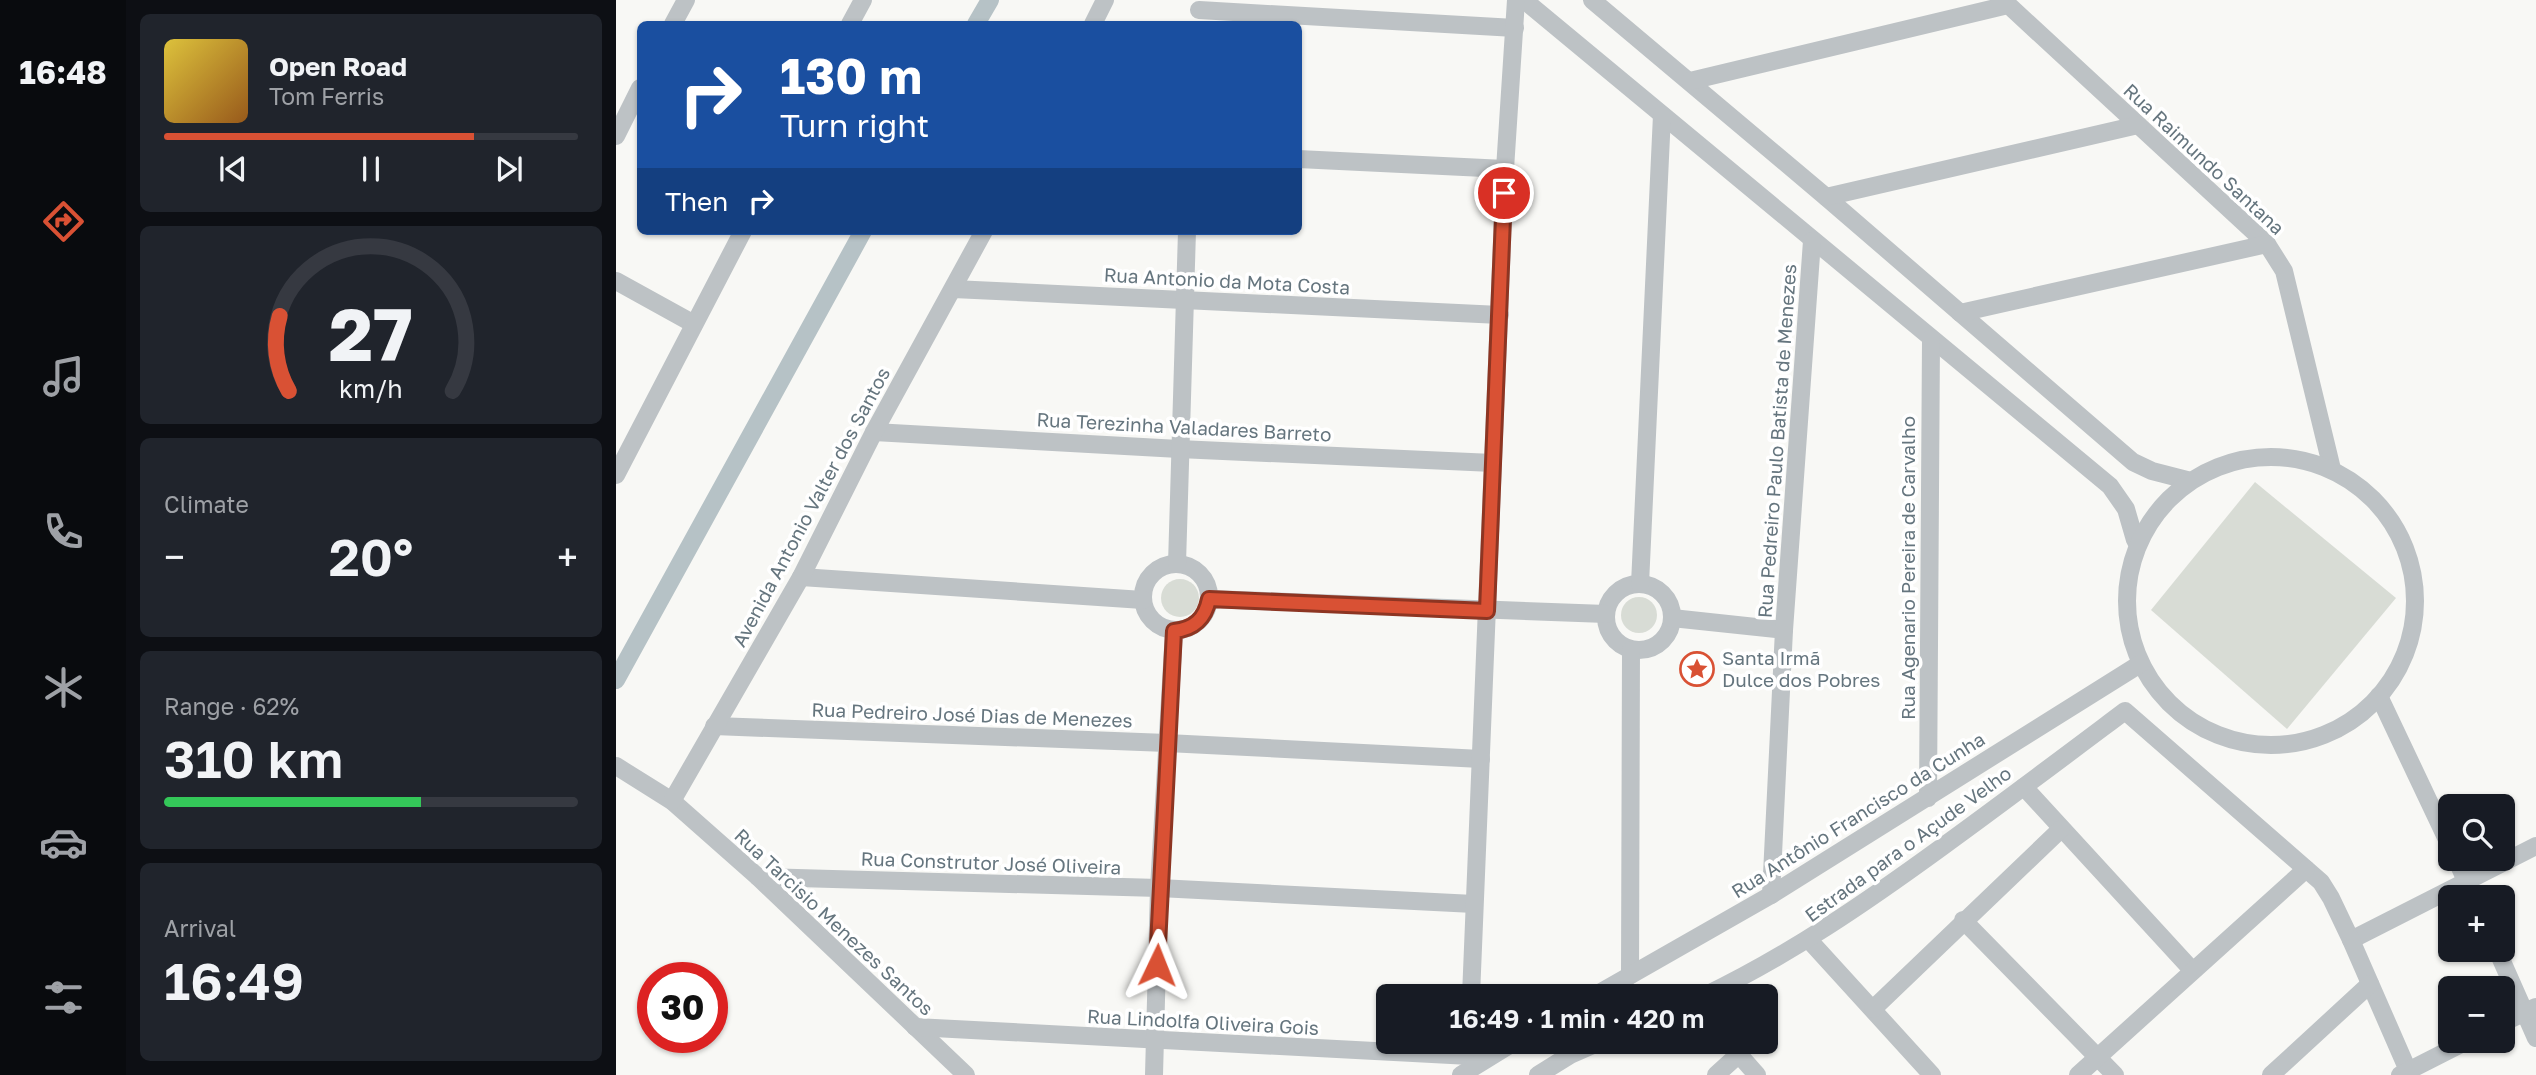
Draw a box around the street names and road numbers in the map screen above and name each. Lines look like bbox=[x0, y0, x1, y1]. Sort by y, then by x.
street label: Rua Raimundo Santana bbox=[2119, 78, 2289, 239]
street label: Rua Antonio da Mota Costa bbox=[1103, 263, 1351, 298]
street label: Rua Pedreiro Paulo Batista de Menezes bbox=[1753, 263, 1800, 619]
street label: Avenida Antonio Valter dos Santos bbox=[727, 363, 894, 650]
street label: Rua Terezinha Valadares Barreto bbox=[1036, 407, 1332, 446]
street label: Rua Agenario Pereira de Carvalho bbox=[1896, 416, 1919, 720]
street label: Rua Pedreiro José Dias de Menezes bbox=[811, 697, 1133, 732]
street label: Rua Antônio Francisco da Cunha bbox=[1727, 727, 1989, 902]
street label: Estrada para o Açude Velho bbox=[1800, 761, 2015, 926]
street label: Rua Tarcisio Menezes Santos bbox=[730, 823, 938, 1020]
street label: Rua Construtor José Oliveira bbox=[860, 846, 1122, 879]
street label: Rua Lindolfa Oliveira Gois bbox=[1086, 1004, 1320, 1039]

